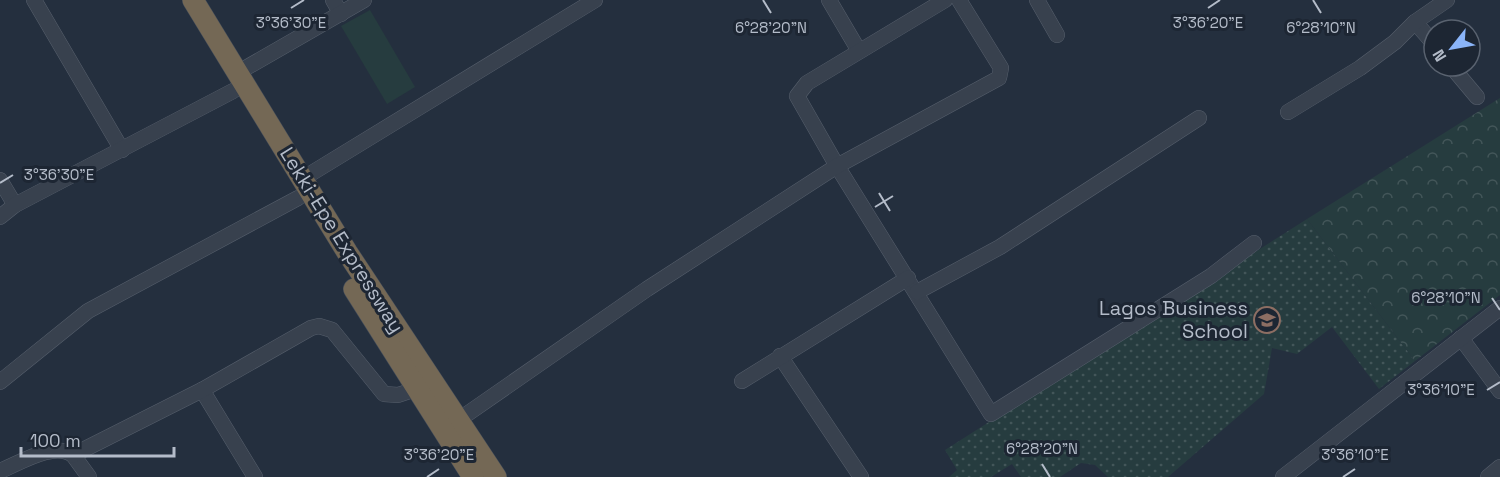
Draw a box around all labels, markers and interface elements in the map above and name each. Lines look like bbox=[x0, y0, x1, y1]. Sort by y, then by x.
text: 3°36'30"E bbox=[256, 13, 326, 32]
text: 3°36'20"E bbox=[1173, 13, 1243, 32]
text: 6°28'20"N bbox=[735, 18, 807, 37]
text: 6°28'10"N bbox=[1286, 18, 1356, 37]
north arrow bbox=[1422, 18, 1482, 78]
text: N bbox=[1428, 45, 1451, 65]
street label: Lekki-Epe Expressway bbox=[274, 142, 410, 338]
text: 3°36'30"E bbox=[24, 165, 94, 184]
text: 6°28'10"N bbox=[1411, 288, 1481, 307]
place label: Lagos Business School bbox=[1099, 295, 1248, 344]
school or university icon: Lagos Business School bbox=[1252, 305, 1282, 335]
text: 3°36'10"E bbox=[1407, 380, 1475, 399]
scale bar bbox=[21, 420, 174, 458]
text: 100 m bbox=[30, 429, 81, 452]
text: 6°28'20"N bbox=[1006, 439, 1078, 458]
text: 3°36'20"E bbox=[404, 445, 474, 464]
text: 3°36'10"E bbox=[1321, 445, 1389, 464]

